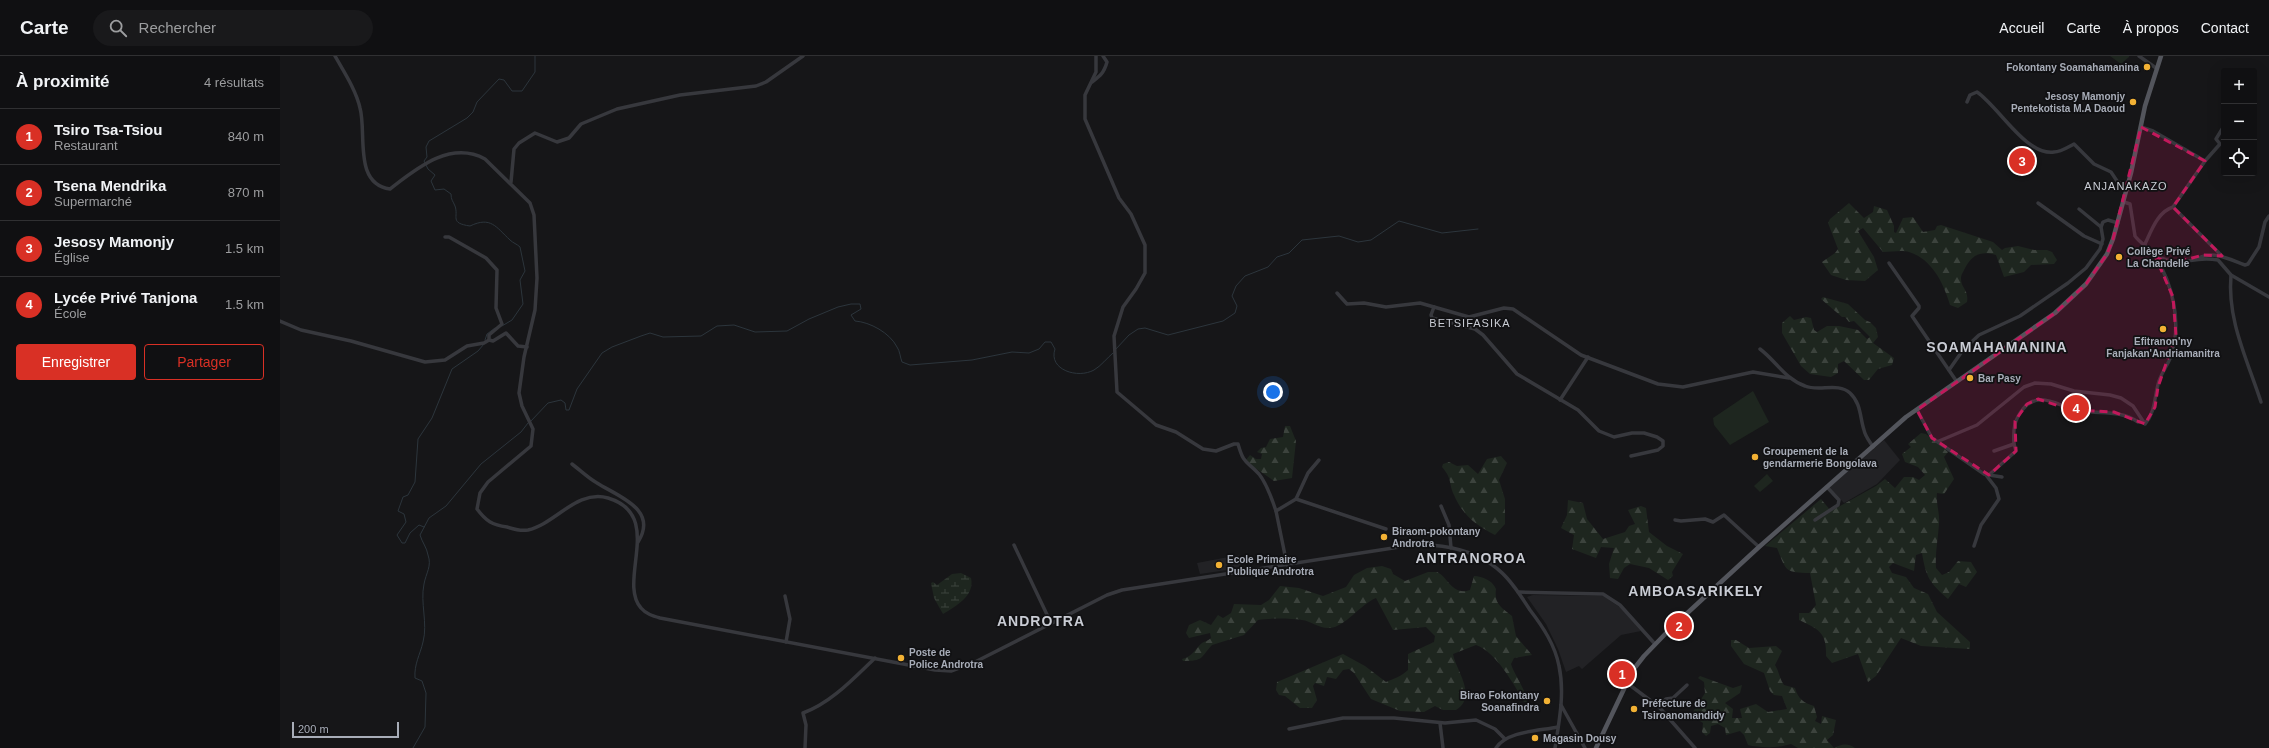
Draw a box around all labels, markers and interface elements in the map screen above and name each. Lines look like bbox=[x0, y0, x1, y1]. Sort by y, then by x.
search box bbox=[93, 10, 373, 46]
text: Carte bbox=[20, 17, 69, 38]
icon: search bbox=[107, 17, 129, 39]
text: Rechercher bbox=[139, 19, 216, 36]
text: Accueil bbox=[1999, 20, 2044, 36]
text: Carte bbox=[2066, 20, 2101, 36]
text: À propos bbox=[2123, 20, 2179, 36]
text: Contact bbox=[2201, 20, 2249, 36]
place label: Fokontany Soamahamanina bbox=[2006, 62, 2139, 73]
marker: Fokontany Soamahamanina bbox=[2142, 62, 2152, 72]
map controls bbox=[2221, 68, 2257, 176]
button: + bbox=[2221, 68, 2257, 104]
text: À proximité bbox=[16, 72, 110, 91]
text: 4 résultats bbox=[204, 75, 264, 90]
place label: Jesosy Mamonjy Pentekotista M.A Daoud bbox=[2011, 91, 2125, 114]
marker: Jesosy Mamonjy Pentekotista M.A Daoud bbox=[2128, 97, 2138, 107]
button: − bbox=[2221, 104, 2257, 140]
text: Tsiro Tsa-Tsiou bbox=[54, 121, 162, 138]
text: 1 bbox=[25, 129, 33, 144]
text: 840 m bbox=[228, 129, 264, 144]
text: Restaurant bbox=[54, 138, 118, 153]
button: locate bbox=[2221, 140, 2257, 176]
pin: 3 bbox=[2009, 146, 2035, 176]
text: Tsena Mendrika bbox=[54, 177, 166, 194]
district label: ANJANAKAZO bbox=[2084, 180, 2168, 192]
text: 2 bbox=[25, 185, 33, 200]
text: 870 m bbox=[228, 185, 264, 200]
text: Supermarché bbox=[54, 194, 132, 209]
text: Jesosy Mamonjy bbox=[54, 233, 174, 250]
text: 3 bbox=[25, 241, 33, 256]
text: 1.5 km bbox=[225, 241, 264, 256]
place label: Collège Privé La Chandelle bbox=[2127, 246, 2191, 269]
text: Église bbox=[54, 250, 89, 265]
marker: Collège Privé La Chandelle bbox=[2114, 252, 2124, 262]
text: Lycée Privé Tanjona bbox=[54, 289, 197, 306]
text: 4 bbox=[25, 297, 33, 312]
text: 1.5 km bbox=[225, 297, 264, 312]
text: École bbox=[54, 306, 87, 321]
district label: BETSIFASIKA bbox=[1429, 317, 1511, 329]
marker: Efitranon'ny Fanjakan'Andriamanitra bbox=[2158, 324, 2168, 334]
place label: Efitranon'ny Fanjakan'Andriamanitra bbox=[2106, 336, 2220, 359]
district label: SOAMAHAMANINA bbox=[1926, 339, 2068, 355]
button: Enregistrer bbox=[16, 344, 136, 380]
button: Partager bbox=[144, 344, 264, 380]
marker: Bar Pasy bbox=[1965, 373, 1975, 383]
place label: Bar Pasy bbox=[1978, 373, 2021, 384]
your location bbox=[1263, 382, 1283, 402]
pin: 4 bbox=[2063, 393, 2089, 423]
place label: Groupement de la gendarmerie Bongolava bbox=[1763, 446, 1877, 469]
marker: Groupement de la gendarmerie Bongolava bbox=[1750, 452, 1760, 462]
place label: Biraom-pokontany Androtra bbox=[1392, 526, 1481, 549]
marker: Biraom-pokontany Androtra bbox=[1379, 532, 1389, 542]
district label: ANTRANOROA bbox=[1415, 550, 1527, 566]
place label: Ecole Primaire Publique Androtra bbox=[1227, 554, 1314, 577]
marker: Ecole Primaire Publique Androtra bbox=[1214, 560, 1224, 570]
district label: AMBOASARIKELY bbox=[1628, 583, 1764, 599]
pin: 2 bbox=[1666, 611, 1692, 641]
district label: ANDROTRA bbox=[997, 613, 1085, 629]
place label: Poste de Police Androtra bbox=[909, 647, 984, 670]
marker: Poste de Police Androtra bbox=[896, 653, 906, 663]
pin: 1 bbox=[1609, 659, 1635, 689]
place label: Birao Fokontany Soanafindra bbox=[1460, 690, 1539, 713]
marker: Birao Fokontany Soanafindra bbox=[1542, 696, 1552, 706]
place label: Préfecture de Tsiroanomandidy bbox=[1642, 698, 1725, 721]
marker: Préfecture de Tsiroanomandidy bbox=[1629, 704, 1639, 714]
scale bar bbox=[292, 720, 399, 739]
text: 200 m bbox=[298, 723, 329, 735]
marker: Magasin Dousy bbox=[1530, 733, 1540, 743]
place label: Magasin Dousy bbox=[1543, 733, 1617, 744]

